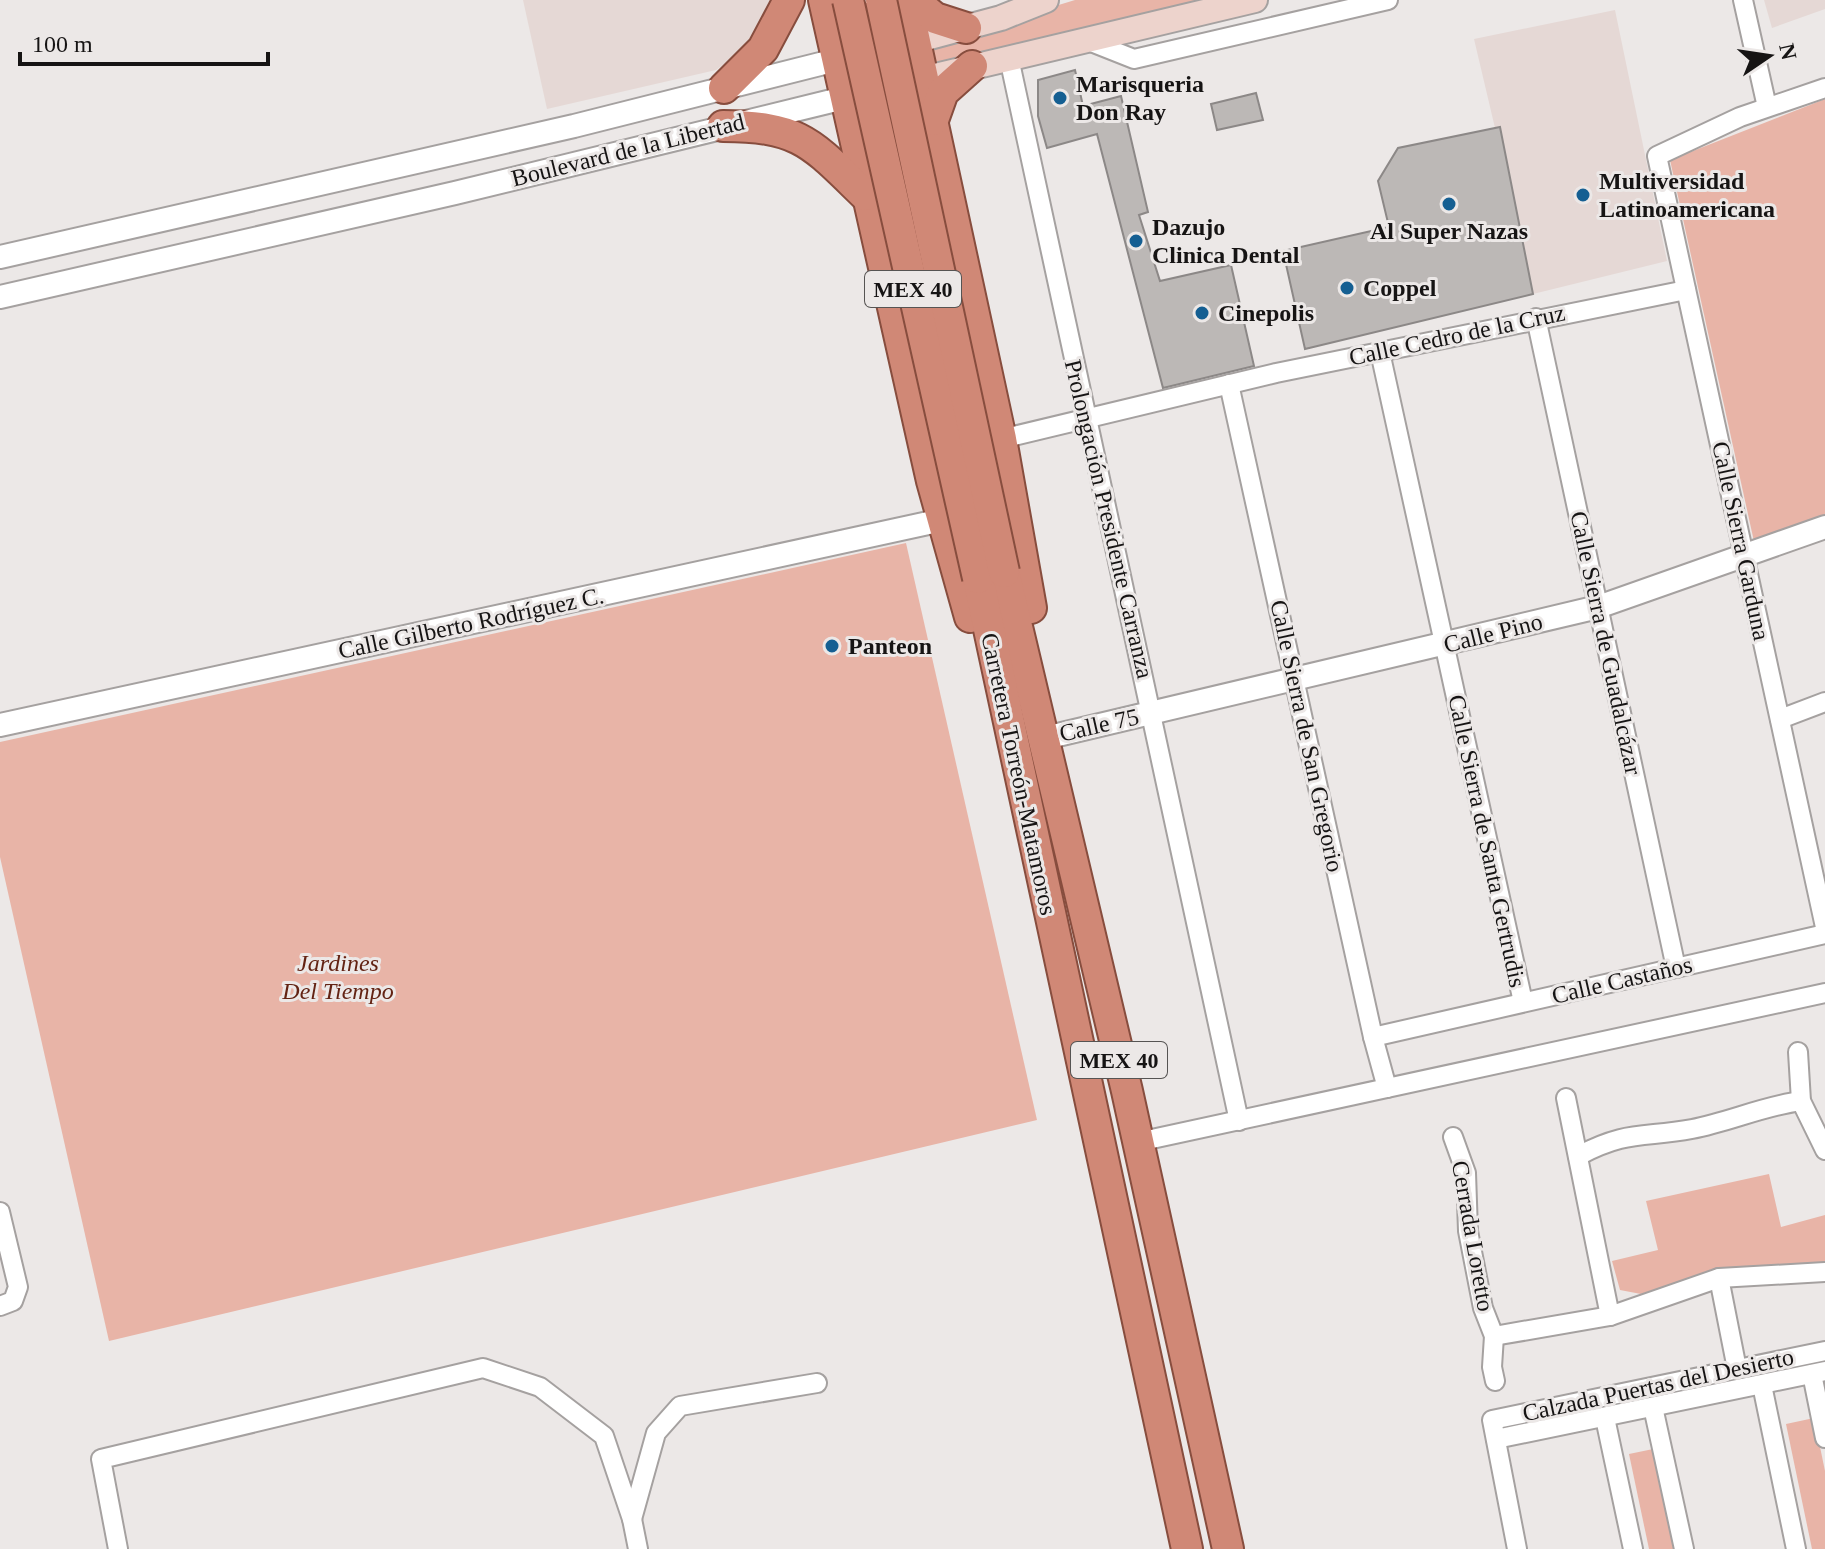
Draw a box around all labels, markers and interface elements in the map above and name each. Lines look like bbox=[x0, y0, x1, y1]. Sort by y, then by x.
scale bar bbox=[20, 16, 268, 66]
north arrow bbox=[1729, 16, 1809, 96]
text: 100 m bbox=[32, 31, 93, 57]
text: N bbox=[1774, 41, 1802, 62]
place label: Marisqueria Don Ray bbox=[1076, 71, 1204, 125]
marker: Marisqueria Don Ray bbox=[1051, 89, 1069, 107]
street label: Boulevard de la Libertad bbox=[509, 108, 747, 192]
place label: Multiversidad Latinoamericana bbox=[1599, 168, 1775, 222]
marker: Multiversidad Latinoamericana bbox=[1574, 186, 1592, 204]
marker: Al Super Nazas bbox=[1440, 195, 1458, 213]
place label: Dazujo Clinica Dental bbox=[1152, 214, 1300, 268]
place label: Al Super Nazas bbox=[1370, 218, 1528, 244]
marker: Dazujo Clinica Dental bbox=[1127, 232, 1145, 250]
road number: MEX 40 bbox=[865, 271, 961, 307]
place label: Coppel bbox=[1363, 275, 1437, 301]
marker: Coppel bbox=[1338, 279, 1356, 297]
street label: Calle Cedro de la Cruz bbox=[1347, 299, 1567, 371]
place label: Cinepolis bbox=[1218, 300, 1314, 326]
marker: Cinepolis bbox=[1193, 304, 1211, 322]
street label: Prolongación Presidente Carranza bbox=[1060, 357, 1158, 681]
street label: Calle Sierra Garduna bbox=[1707, 439, 1775, 643]
street label: Calle Sierra de Guadalcázar bbox=[1565, 509, 1647, 777]
street label: Calle Gilberto Rodríguez C. bbox=[336, 582, 606, 664]
street label: Calle Sierra de San Gregorio bbox=[1265, 598, 1349, 874]
street label: Calle Pino bbox=[1441, 608, 1545, 658]
street label: Carretera Torreón-Matamoros bbox=[976, 631, 1062, 917]
place label: Panteon bbox=[848, 633, 932, 659]
marker: Panteon bbox=[823, 637, 841, 655]
street label: Calle Sierra de Santa Gertrudis bbox=[1443, 692, 1531, 990]
street label: Calle 75 bbox=[1057, 703, 1141, 747]
park label: Jardines Del Tiempo bbox=[281, 950, 394, 1004]
street label: Calle Castaños bbox=[1549, 951, 1695, 1009]
road number: MEX 40 bbox=[1071, 1042, 1167, 1078]
street label: Cerrada Loretto bbox=[1447, 1159, 1499, 1313]
street label: Calzada Puertas del Desierto bbox=[1520, 1344, 1796, 1426]

